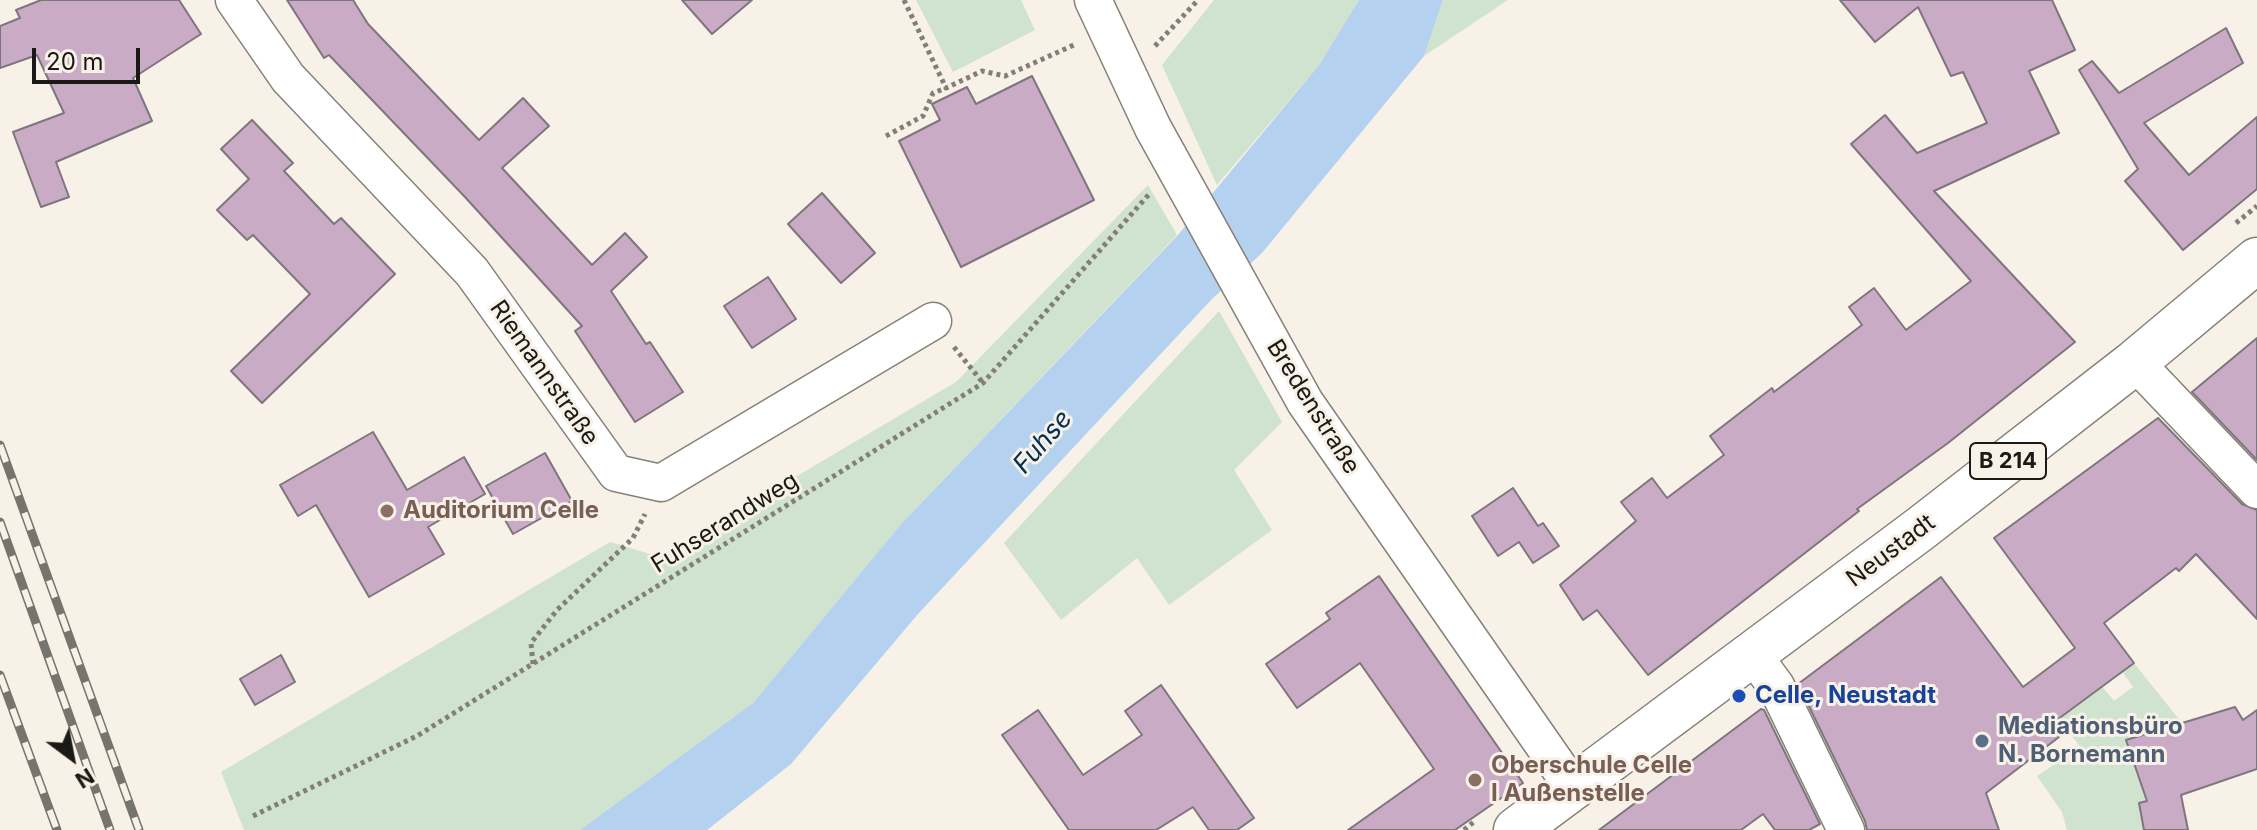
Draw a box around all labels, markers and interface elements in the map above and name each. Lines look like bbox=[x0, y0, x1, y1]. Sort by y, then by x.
scale bar bbox=[36, 32, 144, 82]
text: 20 m bbox=[46, 47, 104, 76]
street label: Riemannstraße bbox=[483, 295, 605, 451]
street label: Bredenstraße bbox=[1260, 334, 1366, 480]
water label: Fuhse bbox=[1007, 404, 1079, 480]
road number: B 214 bbox=[1970, 443, 2046, 479]
street label: Fuhserandweg bbox=[646, 466, 804, 580]
place label: Auditorium Celle bbox=[403, 497, 599, 525]
marker: Auditorium Celle bbox=[378, 502, 396, 520]
street label: Neustadt bbox=[1841, 508, 1941, 594]
place label: Celle, Neustadt bbox=[1755, 682, 1936, 710]
marker: Celle, Neustadt bbox=[1730, 687, 1748, 705]
place label: Mediationsbüro N. Bornemann bbox=[1998, 713, 2183, 769]
north arrow bbox=[32, 718, 112, 798]
marker: Mediationsbüro N. Bornemann bbox=[1973, 732, 1991, 750]
place label: Oberschule Celle I Außenstelle bbox=[1491, 752, 1692, 808]
text: N bbox=[71, 763, 99, 794]
marker: Oberschule Celle I Außenstelle bbox=[1466, 771, 1484, 789]

